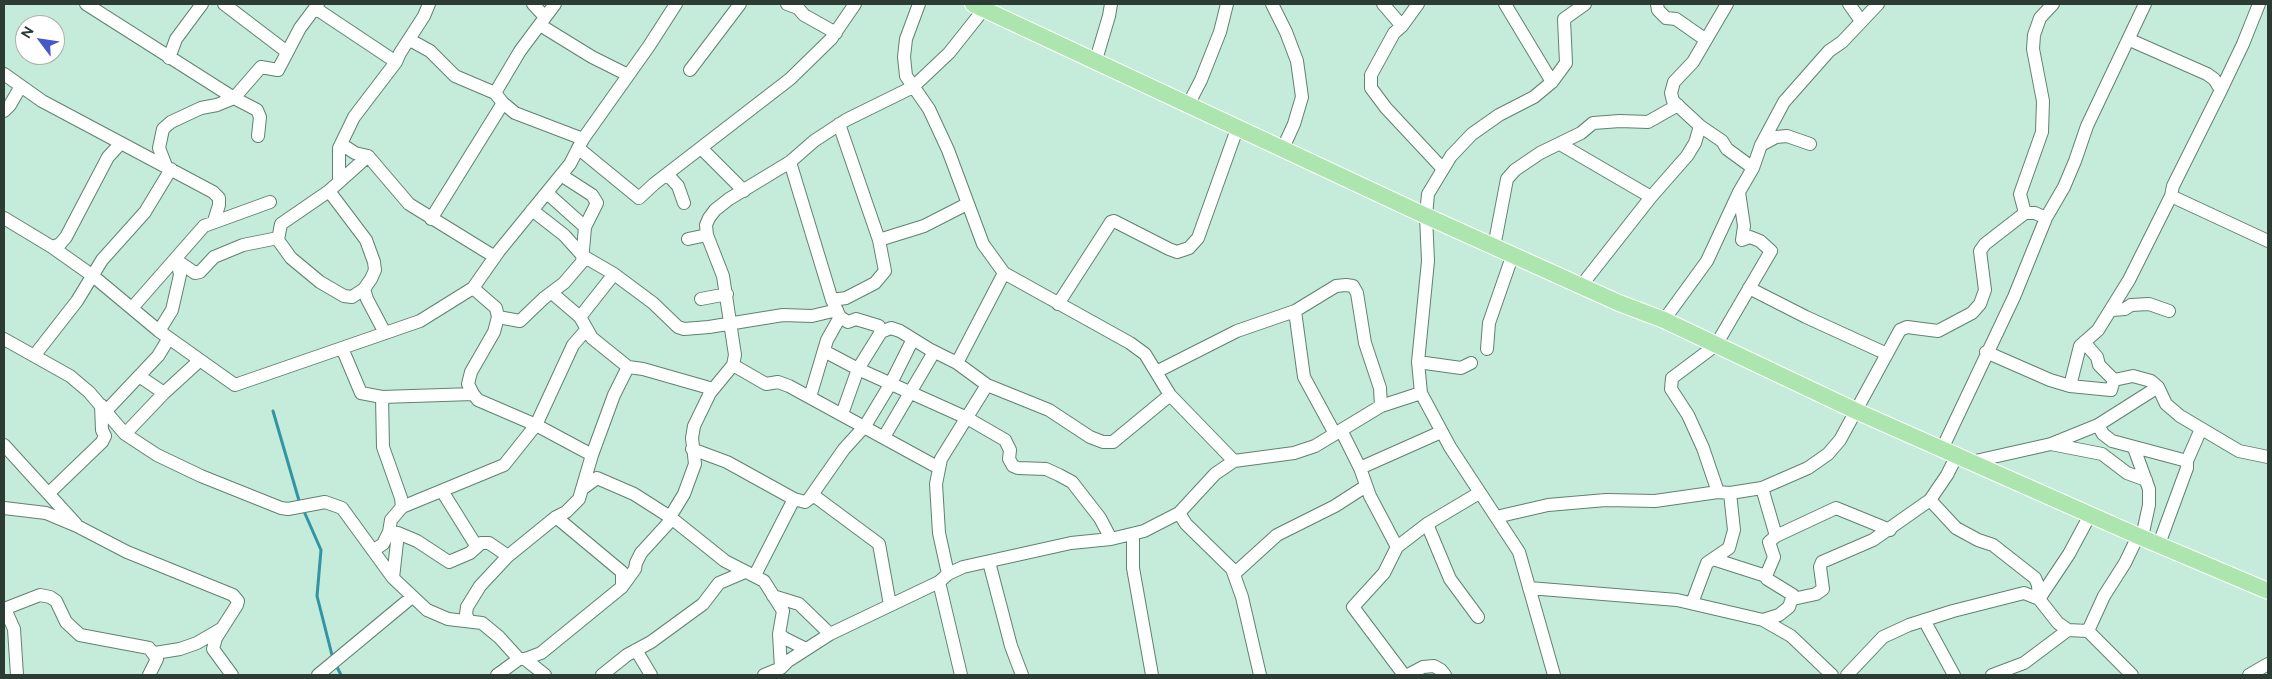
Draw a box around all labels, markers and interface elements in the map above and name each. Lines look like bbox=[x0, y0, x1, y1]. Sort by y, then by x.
north arrow bbox=[15, 15, 65, 65]
text: N bbox=[17, 24, 38, 42]

